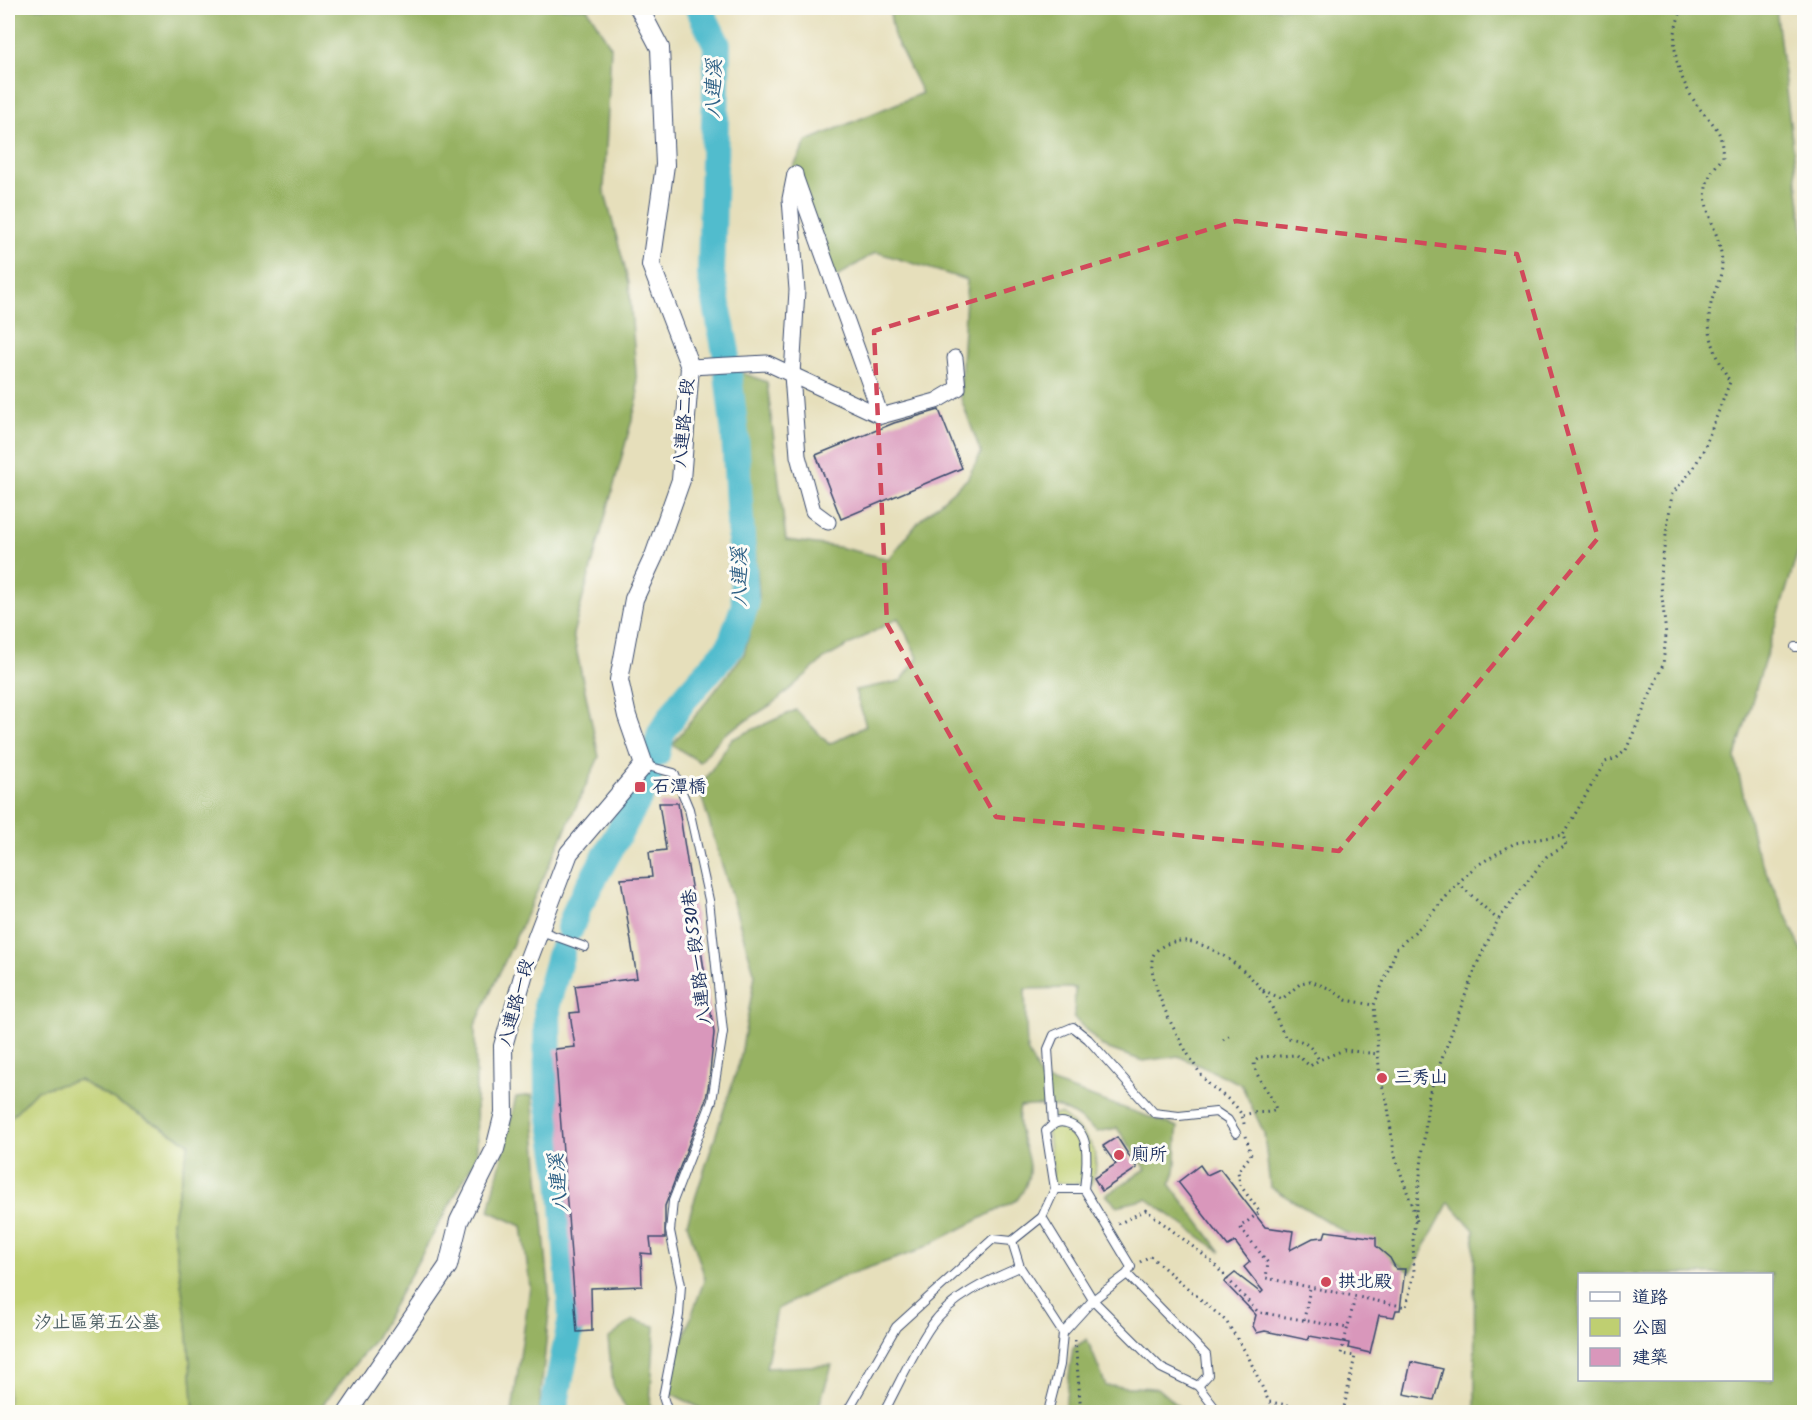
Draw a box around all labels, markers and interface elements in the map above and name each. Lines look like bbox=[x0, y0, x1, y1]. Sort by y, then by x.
water label: 八連溪 bbox=[698, 58, 732, 119]
street label: 八連路二段 bbox=[667, 377, 703, 469]
water label: 八連溪 bbox=[724, 546, 758, 607]
place label: 石潭橋 bbox=[652, 773, 706, 802]
marker: 石潭橋 bbox=[633, 780, 647, 794]
street label: 八連路一段530巷 bbox=[675, 887, 721, 1027]
street label: 八連路一段 bbox=[491, 956, 543, 1050]
place label: 三秀山 bbox=[1394, 1064, 1448, 1093]
marker: 三秀山 bbox=[1375, 1071, 1389, 1085]
place label: 廁所 bbox=[1131, 1141, 1167, 1170]
marker: 廁所 bbox=[1112, 1148, 1126, 1162]
water label: 八連溪 bbox=[541, 1150, 579, 1215]
place label: 拱北殿 bbox=[1338, 1268, 1392, 1297]
legend bbox=[1578, 1273, 1773, 1381]
marker: 拱北殿 bbox=[1319, 1275, 1333, 1289]
text: 道路 bbox=[1632, 1284, 1668, 1313]
park label: 汐止區第五公墓 bbox=[34, 1309, 160, 1338]
text: 公園 bbox=[1632, 1314, 1668, 1343]
text: 建築 bbox=[1632, 1344, 1668, 1373]

